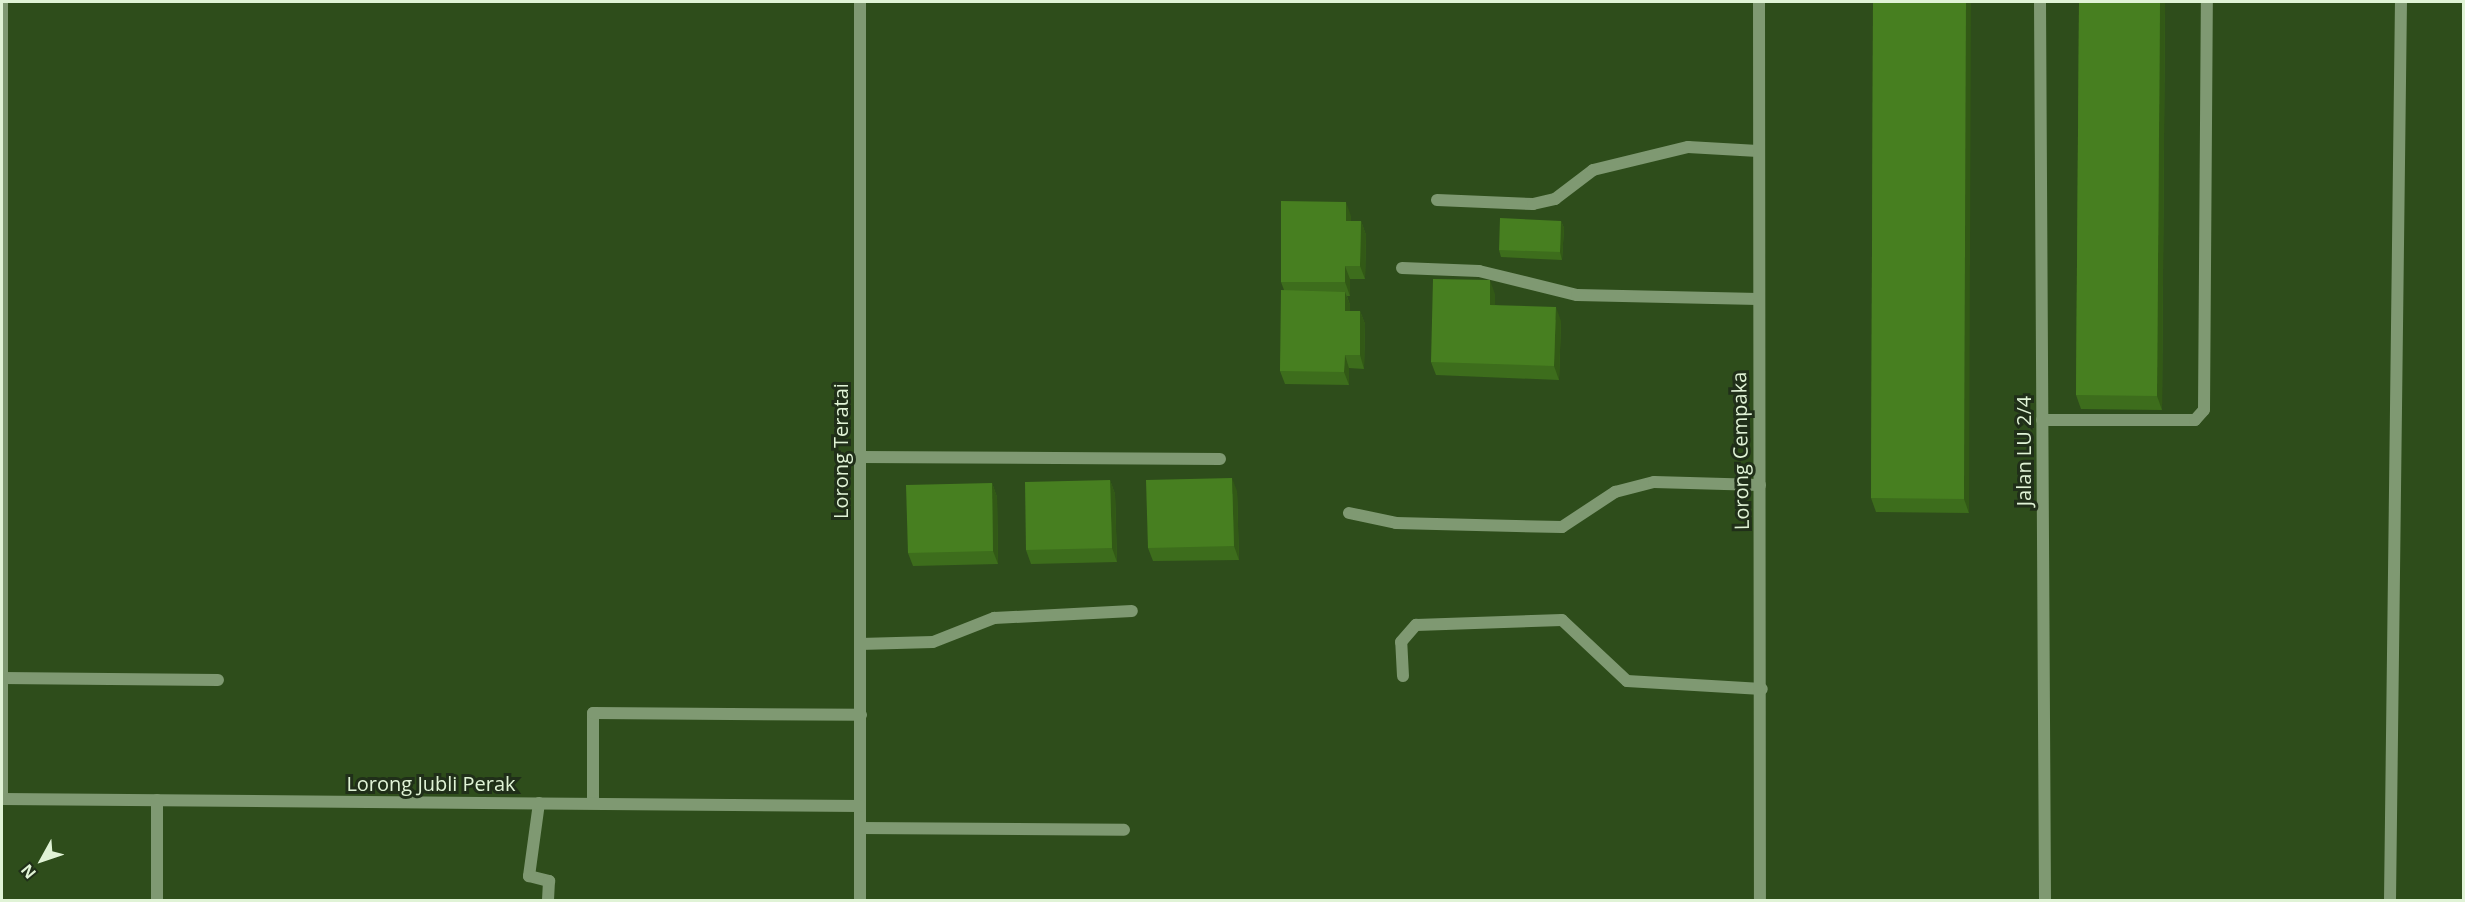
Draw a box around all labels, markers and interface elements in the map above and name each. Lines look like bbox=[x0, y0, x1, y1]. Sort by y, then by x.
street label: Lorong Cempaka bbox=[1727, 372, 1753, 530]
street label: Lorong Teratai bbox=[828, 383, 852, 519]
street label: Jalan LU 2/4 bbox=[2011, 396, 2035, 506]
street label: Lorong Jubli Perak bbox=[346, 771, 516, 795]
north arrow bbox=[12, 830, 72, 890]
text: N bbox=[16, 860, 41, 884]

